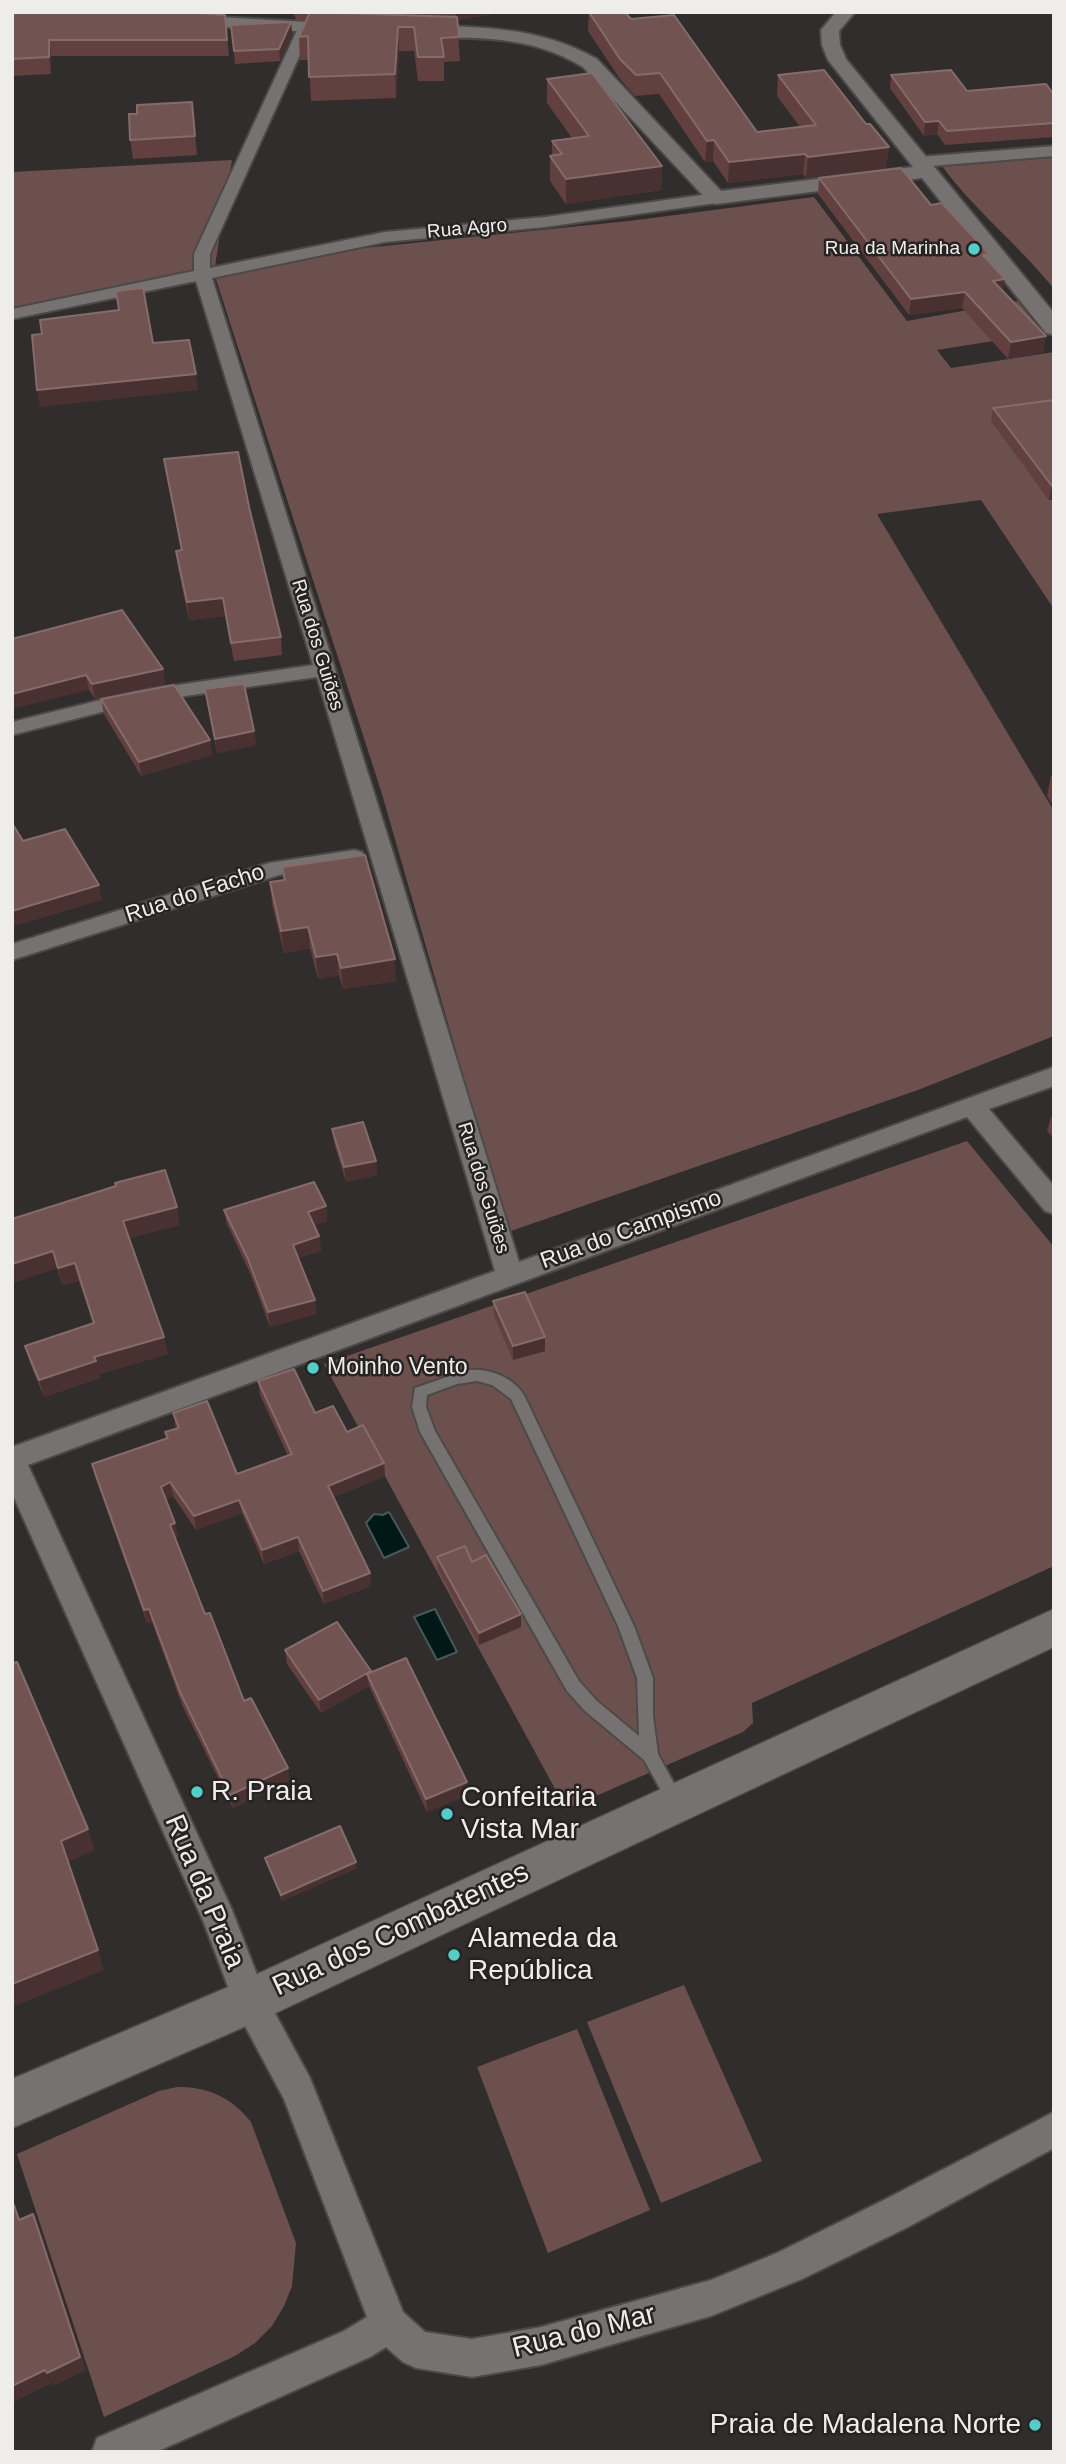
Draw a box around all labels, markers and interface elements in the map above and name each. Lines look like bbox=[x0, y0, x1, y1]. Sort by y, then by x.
street label: Rua Agro bbox=[426, 214, 508, 244]
place label: Rua da Marinha bbox=[825, 238, 960, 260]
marker: Rua da Marinha bbox=[966, 241, 982, 257]
street label: Rua dos Guiões bbox=[286, 577, 348, 713]
street label: Rua do Facho bbox=[122, 859, 268, 929]
street label: Rua dos Guiões bbox=[452, 1120, 514, 1256]
street label: Rua do Campismo bbox=[537, 1184, 725, 1276]
place label: Moinho Vento bbox=[327, 1354, 468, 1382]
marker: Moinho Vento bbox=[305, 1360, 321, 1376]
place label: R. Praia bbox=[211, 1775, 312, 1809]
place label: Confeitaria Vista Mar bbox=[461, 1781, 596, 1847]
marker: R. Praia bbox=[189, 1784, 205, 1800]
marker: Confeitaria Vista Mar bbox=[439, 1806, 455, 1822]
street label: Rua da Praia bbox=[157, 1810, 251, 1974]
street label: Rua dos Combatentes bbox=[268, 1856, 534, 2004]
place label: Alameda da República bbox=[468, 1922, 617, 1988]
marker: Alameda da República bbox=[446, 1947, 462, 1963]
street label: Rua do Mar bbox=[509, 2298, 659, 2366]
place label: Praia de Madalena Norte bbox=[710, 2408, 1021, 2442]
marker: Praia de Madalena Norte bbox=[1027, 2417, 1043, 2433]

